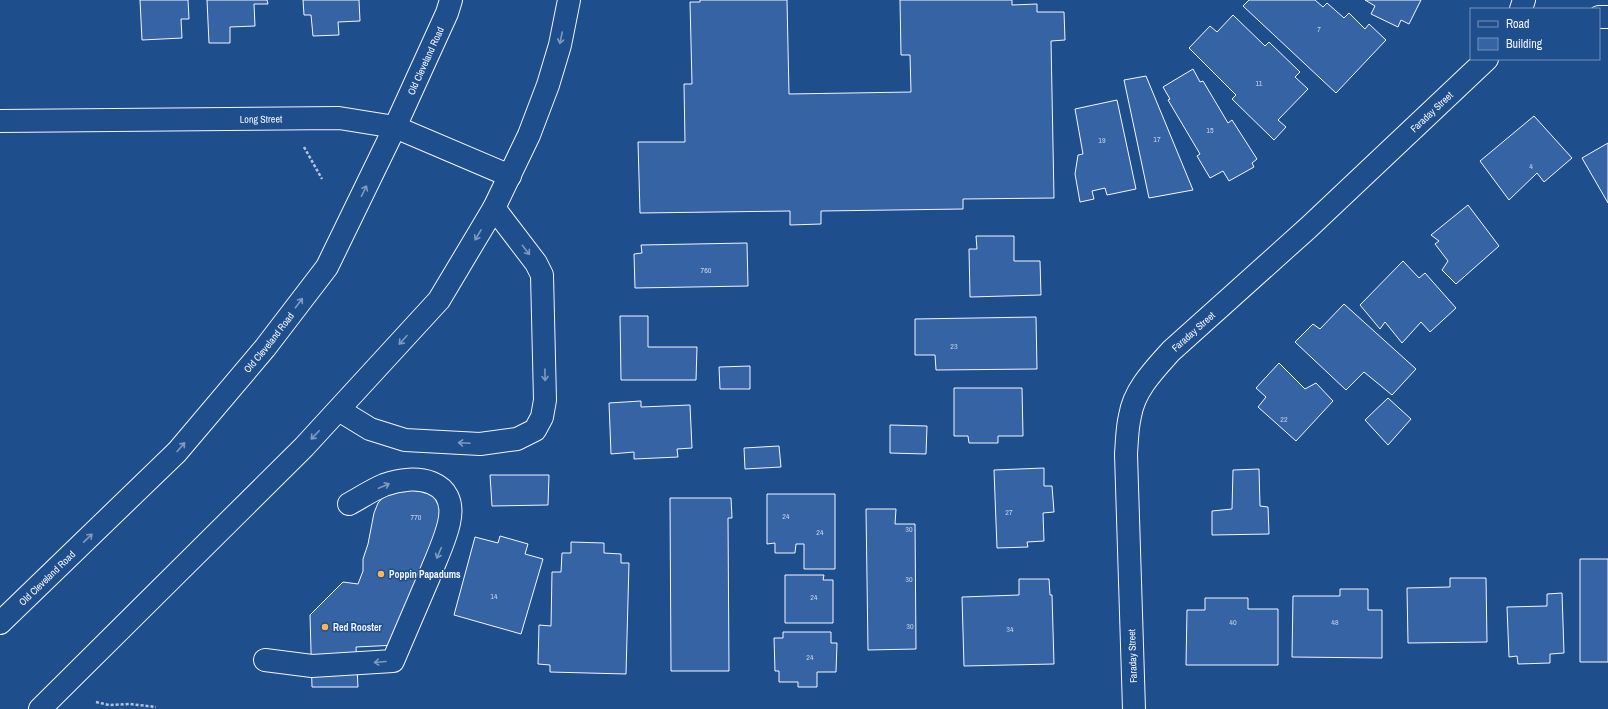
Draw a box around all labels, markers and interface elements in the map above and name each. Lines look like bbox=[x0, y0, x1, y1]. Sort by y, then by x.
legend bbox=[1470, 8, 1600, 60]
text: Road bbox=[1506, 16, 1530, 32]
house number: 7 bbox=[1317, 24, 1321, 34]
street label: Old Cleveland Road bbox=[405, 25, 447, 97]
one-way arrow bbox=[557, 31, 565, 44]
text: Building bbox=[1506, 36, 1543, 52]
house number: 11 bbox=[1256, 78, 1263, 88]
street label: Faraday Street bbox=[1408, 88, 1456, 135]
street label: Long Street bbox=[240, 112, 283, 126]
house number: 15 bbox=[1206, 125, 1214, 135]
house number: 17 bbox=[1153, 134, 1161, 144]
house number: 19 bbox=[1098, 135, 1106, 145]
house number: 4 bbox=[1529, 161, 1533, 171]
one-way arrow bbox=[361, 185, 368, 197]
one-way arrow bbox=[474, 229, 482, 241]
one-way arrow bbox=[522, 245, 531, 256]
house number: 760 bbox=[701, 265, 712, 275]
one-way arrow bbox=[295, 298, 303, 309]
street label: Faraday Street bbox=[1169, 308, 1218, 354]
street label: Old Cleveland Road bbox=[241, 310, 297, 375]
one-way arrow bbox=[398, 335, 408, 345]
house number: 23 bbox=[950, 341, 958, 351]
one-way arrow bbox=[541, 368, 549, 381]
house number: 22 bbox=[1280, 414, 1288, 424]
one-way arrow bbox=[310, 430, 320, 440]
one-way arrow bbox=[458, 439, 471, 447]
one-way arrow bbox=[177, 441, 186, 452]
one-way arrow bbox=[377, 482, 389, 489]
house number: 27 bbox=[1005, 507, 1013, 517]
house number: 24 bbox=[782, 511, 790, 521]
house number: 770 bbox=[411, 512, 422, 522]
house number: 30 bbox=[905, 524, 913, 534]
house number: 24 bbox=[816, 527, 824, 537]
one-way arrow bbox=[83, 533, 93, 542]
one-way arrow bbox=[434, 546, 442, 558]
street label: Old Cleveland Road bbox=[16, 548, 78, 608]
place label: Poppin Papadums bbox=[389, 568, 461, 581]
marker: Poppin Papadums bbox=[376, 569, 386, 579]
house number: 30 bbox=[905, 574, 913, 584]
house number: 14 bbox=[490, 591, 498, 601]
house number: 24 bbox=[810, 592, 818, 602]
house number: 40 bbox=[1229, 617, 1237, 627]
house number: 48 bbox=[1331, 617, 1339, 627]
place label: Red Rooster bbox=[333, 621, 383, 634]
house number: 30 bbox=[906, 621, 914, 631]
marker: Red Rooster bbox=[320, 622, 330, 632]
house number: 34 bbox=[1006, 624, 1014, 634]
street label: Faraday Street bbox=[1125, 628, 1140, 683]
house number: 24 bbox=[806, 652, 814, 662]
one-way arrow bbox=[374, 658, 387, 666]

